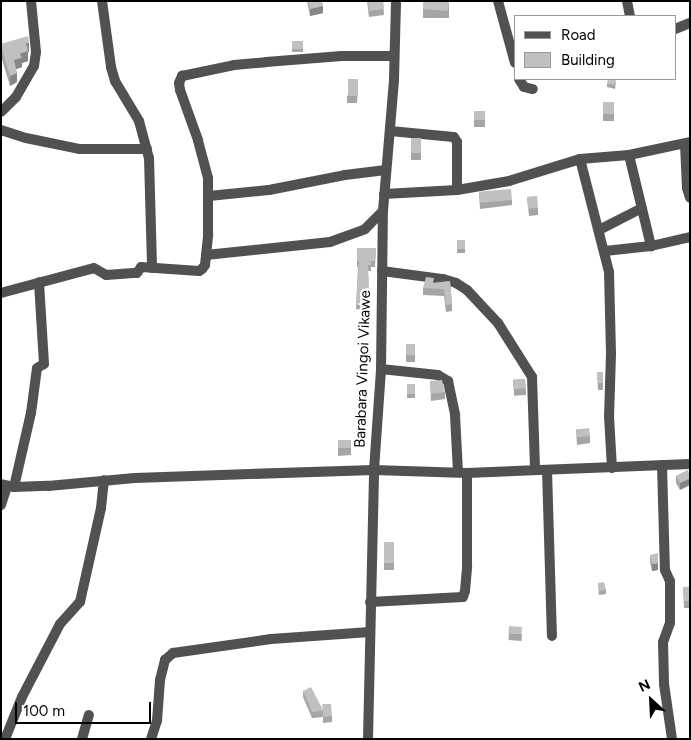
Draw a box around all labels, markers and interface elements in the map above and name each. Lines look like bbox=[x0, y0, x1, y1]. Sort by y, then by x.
legend bbox=[514, 15, 676, 80]
text: Road bbox=[561, 26, 596, 44]
text: Building bbox=[561, 51, 615, 69]
street label: Barabara Vingoi Vikawe bbox=[351, 290, 375, 448]
north arrow bbox=[626, 675, 676, 725]
text: N bbox=[636, 676, 653, 696]
scale bar bbox=[18, 692, 154, 724]
text: 100 m bbox=[23, 702, 65, 720]

